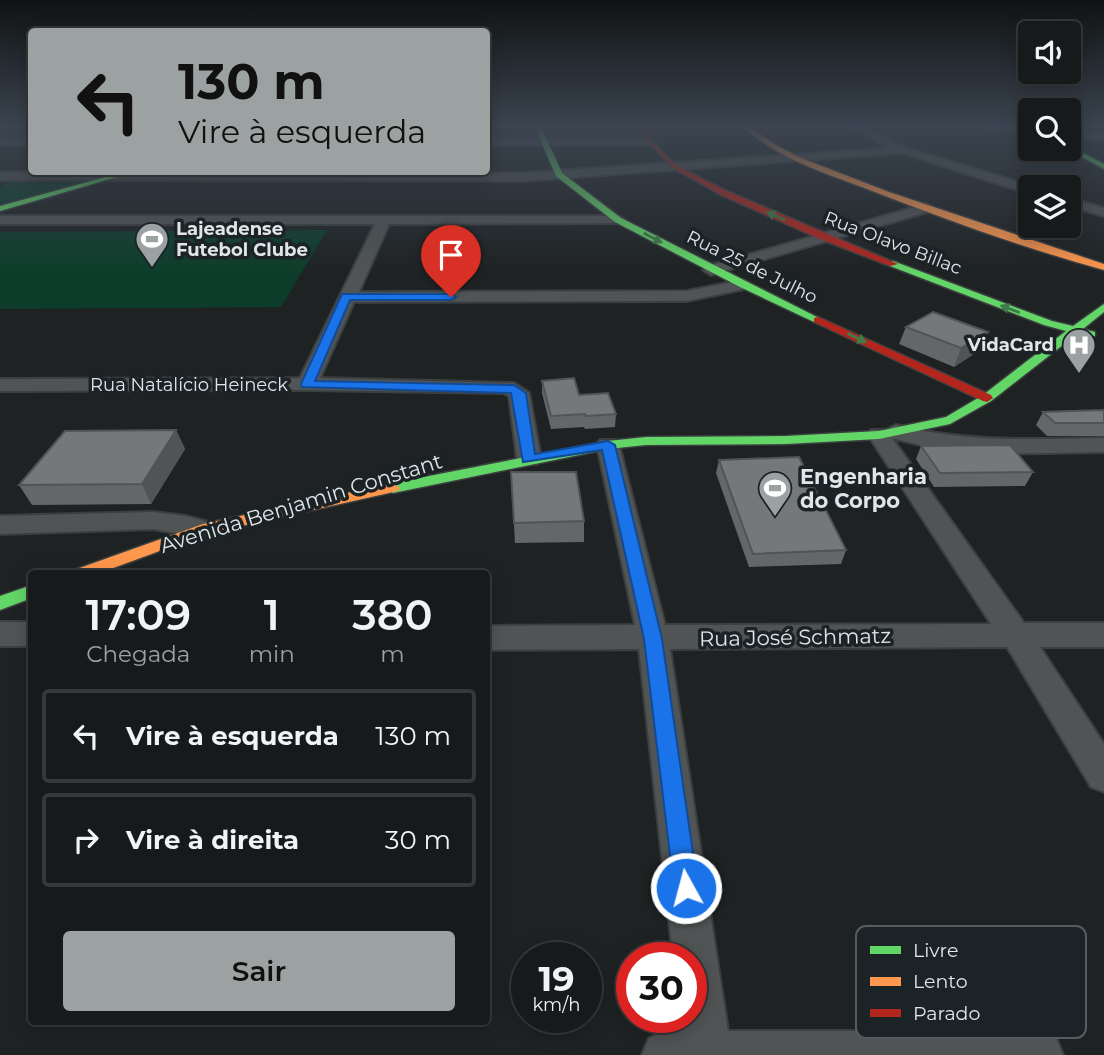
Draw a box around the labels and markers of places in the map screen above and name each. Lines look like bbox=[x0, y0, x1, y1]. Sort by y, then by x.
place label: Lajeadense Futebol Clube bbox=[176, 218, 308, 261]
sports icon: Lajeadense Futebol Clube bbox=[133, 220, 171, 269]
pin bbox=[421, 225, 481, 297]
hospital icon: VidaCard bbox=[1060, 326, 1098, 375]
place label: VidaCard bbox=[967, 334, 1054, 356]
place label: Engenharia do Corpo bbox=[800, 464, 927, 513]
sports icon: Engenharia do Corpo bbox=[756, 469, 794, 518]

